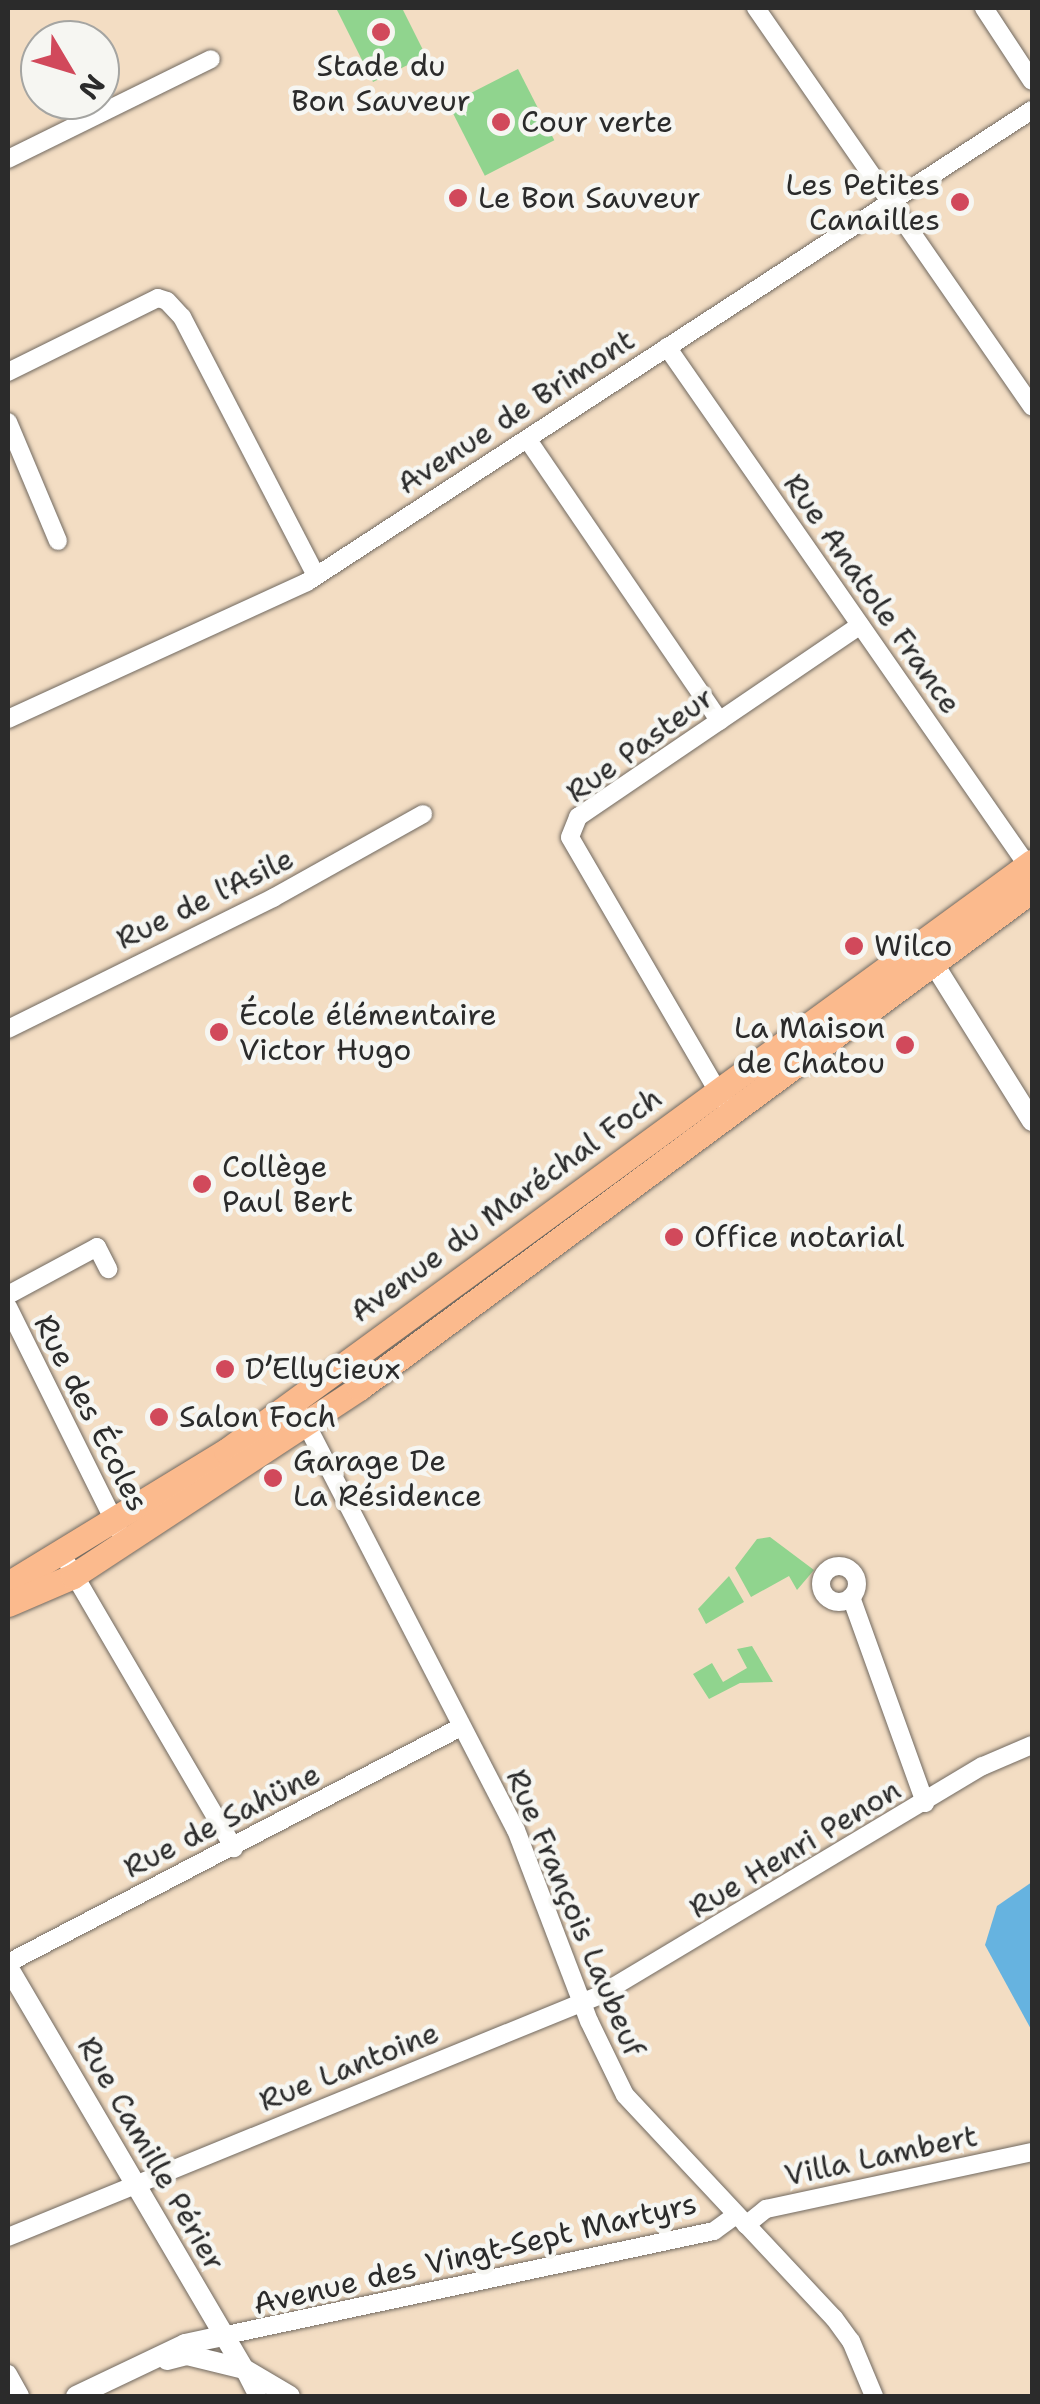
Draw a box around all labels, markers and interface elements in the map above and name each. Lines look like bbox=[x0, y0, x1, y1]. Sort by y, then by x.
north arrow bbox=[20, 20, 120, 120]
marker: Stade du Bon Sauveur bbox=[370, 21, 392, 43]
place label: Stade du Bon Sauveur bbox=[291, 48, 471, 118]
text: N bbox=[70, 67, 114, 108]
place label: Cour verte bbox=[521, 104, 673, 140]
marker: Cour verte bbox=[490, 111, 512, 133]
place label: Les Petites Canailles bbox=[785, 167, 940, 238]
place label: Le Bon Sauveur bbox=[478, 180, 701, 216]
marker: Le Bon Sauveur bbox=[447, 187, 469, 209]
marker: Les Petites Canailles bbox=[949, 191, 971, 213]
street label: Avenue de Brimont bbox=[391, 322, 641, 502]
street label: Rue Anatole France bbox=[776, 467, 968, 721]
street label: Rue Pasteur bbox=[559, 679, 721, 811]
street label: Rue de l'Asile bbox=[111, 841, 299, 957]
place label: Wilco bbox=[874, 928, 952, 964]
marker: Wilco bbox=[843, 935, 865, 957]
place label: École élémentaire Victor Hugo bbox=[239, 997, 497, 1068]
place label: La Maison de Chatou bbox=[734, 1010, 885, 1080]
marker: École élémentaire Victor Hugo bbox=[208, 1021, 230, 1043]
marker: La Maison de Chatou bbox=[894, 1034, 916, 1056]
street label: Avenue du Maréchal Foch bbox=[343, 1080, 669, 1330]
place label: Collège Paul Bert bbox=[222, 1149, 353, 1220]
marker: Collège Paul Bert bbox=[191, 1173, 213, 1195]
place label: Office notarial bbox=[694, 1219, 904, 1255]
marker: Office notarial bbox=[663, 1226, 685, 1248]
street label: Rue des Écoles bbox=[26, 1309, 156, 1517]
place label: D’EllyCieux bbox=[245, 1351, 400, 1387]
marker: D’EllyCieux bbox=[214, 1358, 236, 1380]
place label: Salon Foch bbox=[179, 1399, 336, 1435]
marker: Salon Foch bbox=[148, 1406, 170, 1428]
place label: Garage De La Résidence bbox=[293, 1443, 482, 1514]
marker: Garage De La Résidence bbox=[262, 1467, 284, 1489]
street label: Rue de Sahüne bbox=[118, 1756, 326, 1886]
street label: Rue François Laubeuf bbox=[498, 1764, 652, 2062]
street label: Rue Henri Penon bbox=[683, 1772, 907, 1926]
street label: Rue Lantoine bbox=[254, 2015, 444, 2119]
street label: Rue Camille Périer bbox=[69, 2031, 233, 2277]
street label: Villa Lambert bbox=[781, 2118, 981, 2194]
street label: Avenue des Vingt-Sept Martyrs bbox=[250, 2185, 700, 2323]

